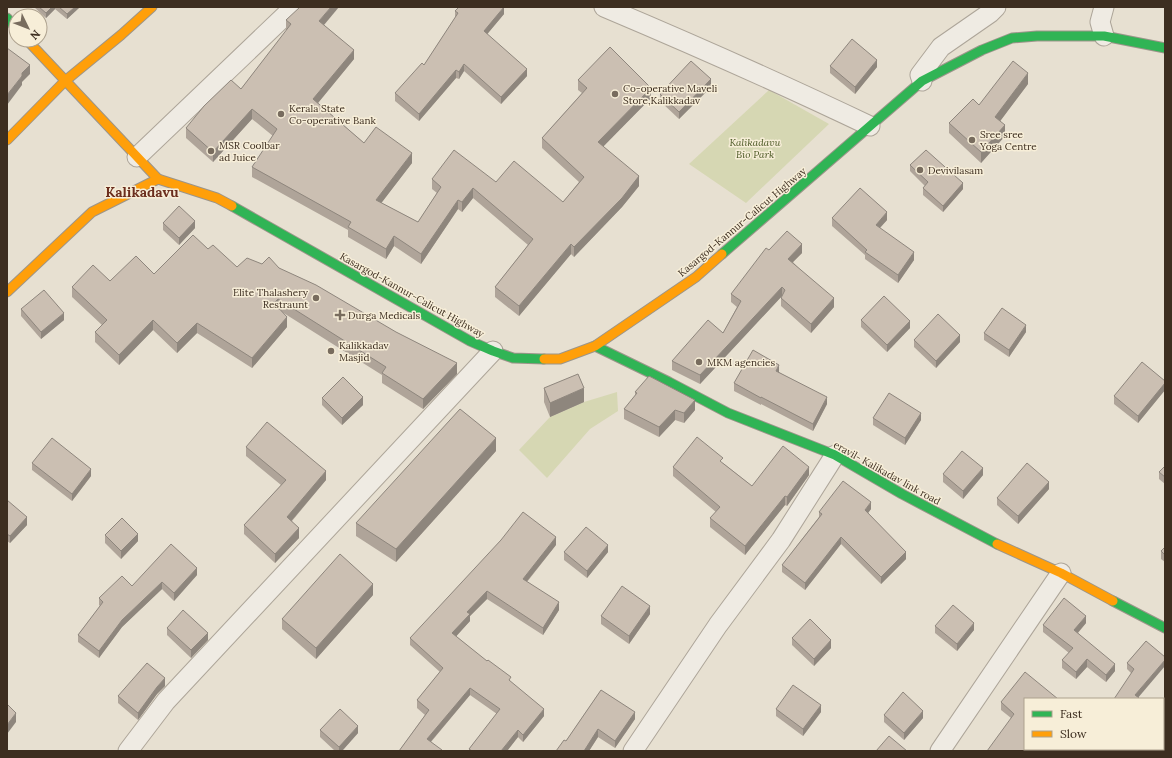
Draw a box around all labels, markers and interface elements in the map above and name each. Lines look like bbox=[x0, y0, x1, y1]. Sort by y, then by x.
north arrow bbox=[8, 8, 48, 48]
text: N bbox=[27, 27, 43, 43]
place label: Co-operative Maveli Store,Kalikkadav bbox=[623, 82, 717, 107]
marker: Co-operative Maveli Store,Kalikkadav bbox=[610, 89, 620, 99]
place label: Kerala State Co-operative Bank bbox=[289, 102, 376, 127]
marker: Kerala State Co-operative Bank bbox=[276, 109, 286, 119]
place label: Sree sree Yoga Centre bbox=[979, 128, 1037, 153]
marker: Sree sree Yoga Centre bbox=[967, 135, 977, 145]
park label: Kalikadavu Bio Park bbox=[729, 136, 781, 161]
place label: MSR Coolbar ad Juice bbox=[219, 139, 280, 164]
marker: MSR Coolbar ad Juice bbox=[206, 146, 216, 156]
street label: Kasargod-Kannur-Calicut Highway bbox=[675, 164, 809, 279]
place label: Devivilasam bbox=[928, 164, 983, 177]
marker: Devivilasam bbox=[915, 165, 925, 175]
district label: Kalikadavu bbox=[105, 183, 179, 201]
street label: Kasargod-Kannur-Calicut Highway bbox=[337, 250, 487, 341]
place label: Elite Thalashery Restraunt bbox=[233, 286, 309, 311]
marker: Elite Thalashery Restraunt bbox=[311, 293, 321, 303]
place label: Durga Medicals bbox=[348, 309, 420, 322]
marker: Durga Medicals bbox=[335, 310, 345, 320]
place label: Kalikkadav Masjid bbox=[339, 339, 389, 364]
marker: Kalikkadav Masjid bbox=[326, 346, 336, 356]
place label: MKM agencies bbox=[707, 356, 775, 369]
marker: MKM agencies bbox=[694, 357, 704, 367]
street label: eravil- Kalikadav link road bbox=[831, 438, 943, 508]
legend bbox=[1024, 698, 1164, 750]
text: Fast bbox=[1060, 706, 1083, 721]
text: Slow bbox=[1060, 726, 1087, 741]

